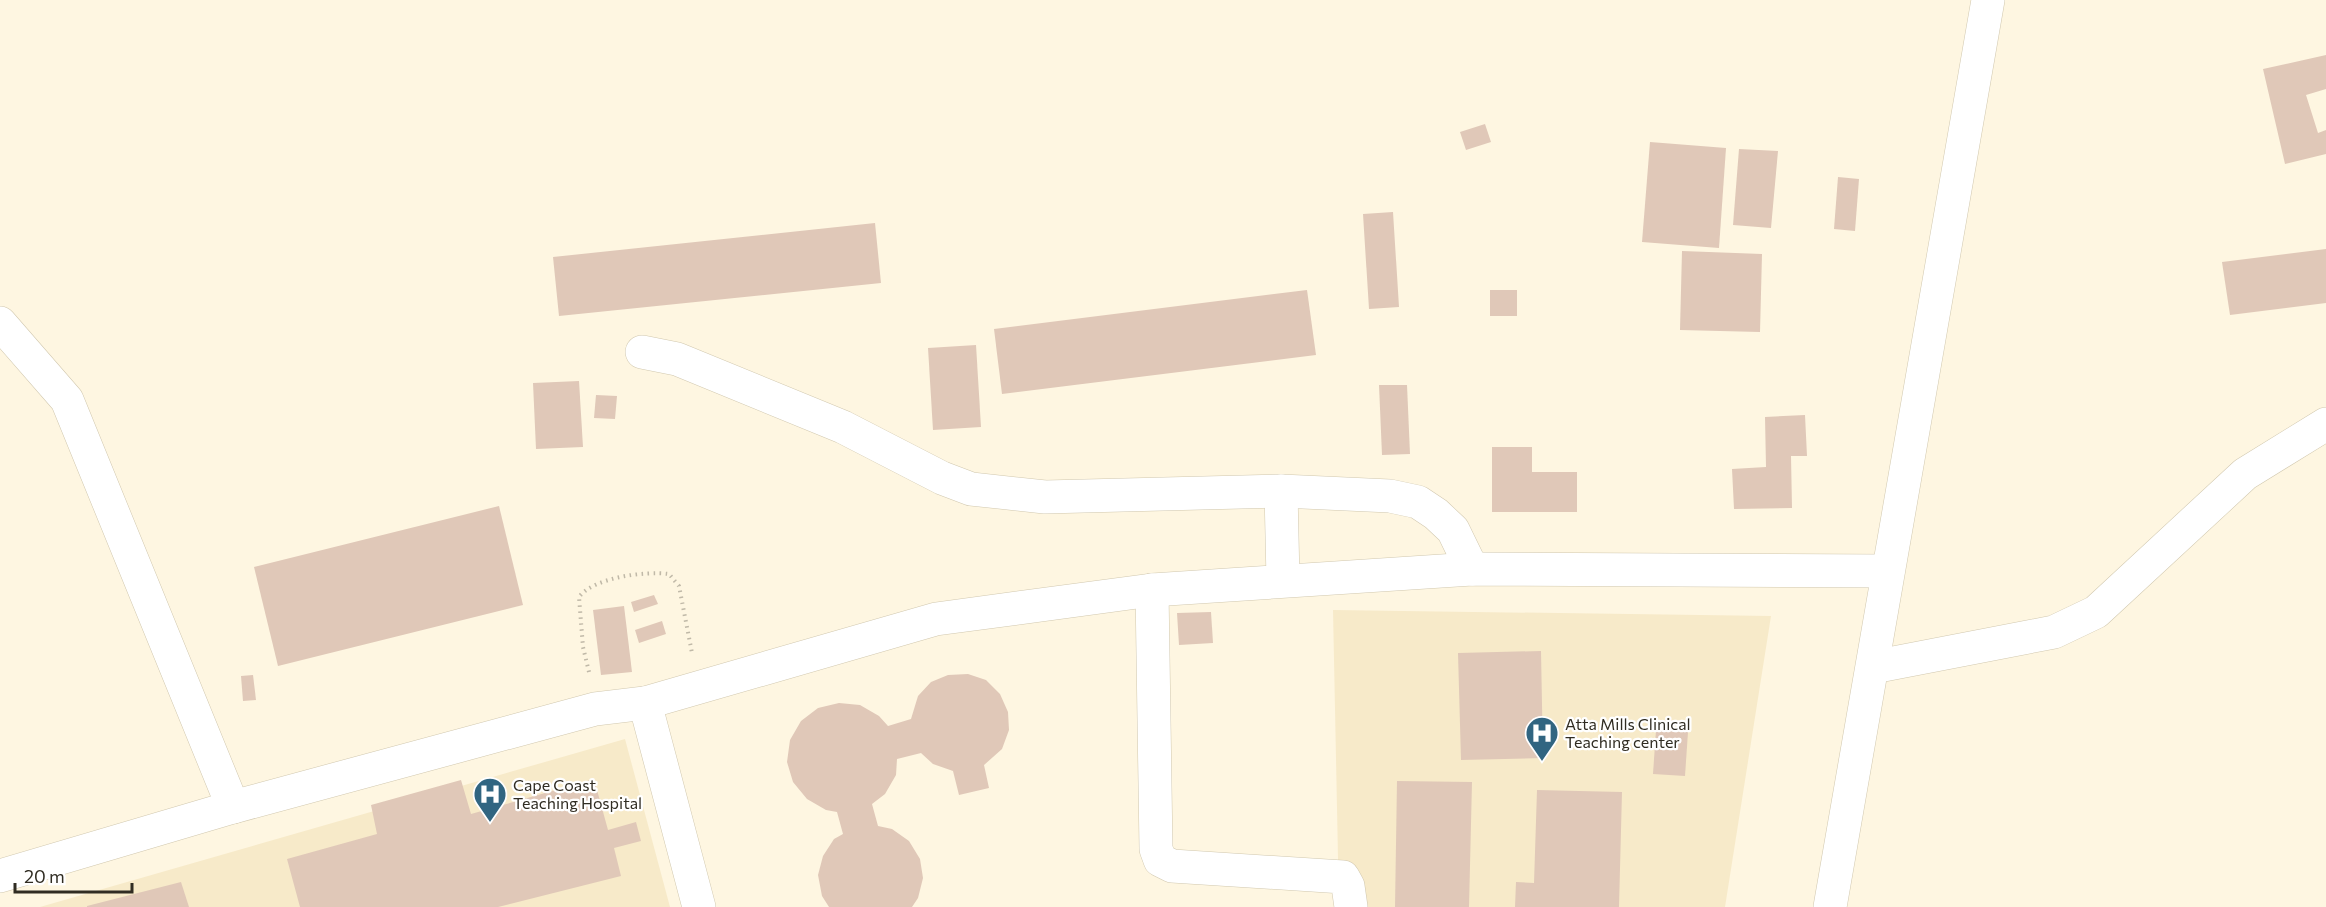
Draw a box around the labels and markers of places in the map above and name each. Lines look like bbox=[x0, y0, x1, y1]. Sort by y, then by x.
place label: Atta Mills Clinical Teaching center bbox=[1565, 714, 1691, 751]
hospital icon: Atta Mills Clinical Teaching center bbox=[1524, 715, 1560, 762]
place label: Cape Coast Teaching Hospital bbox=[513, 775, 642, 812]
hospital icon: Cape Coast Teaching Hospital bbox=[472, 776, 508, 823]

